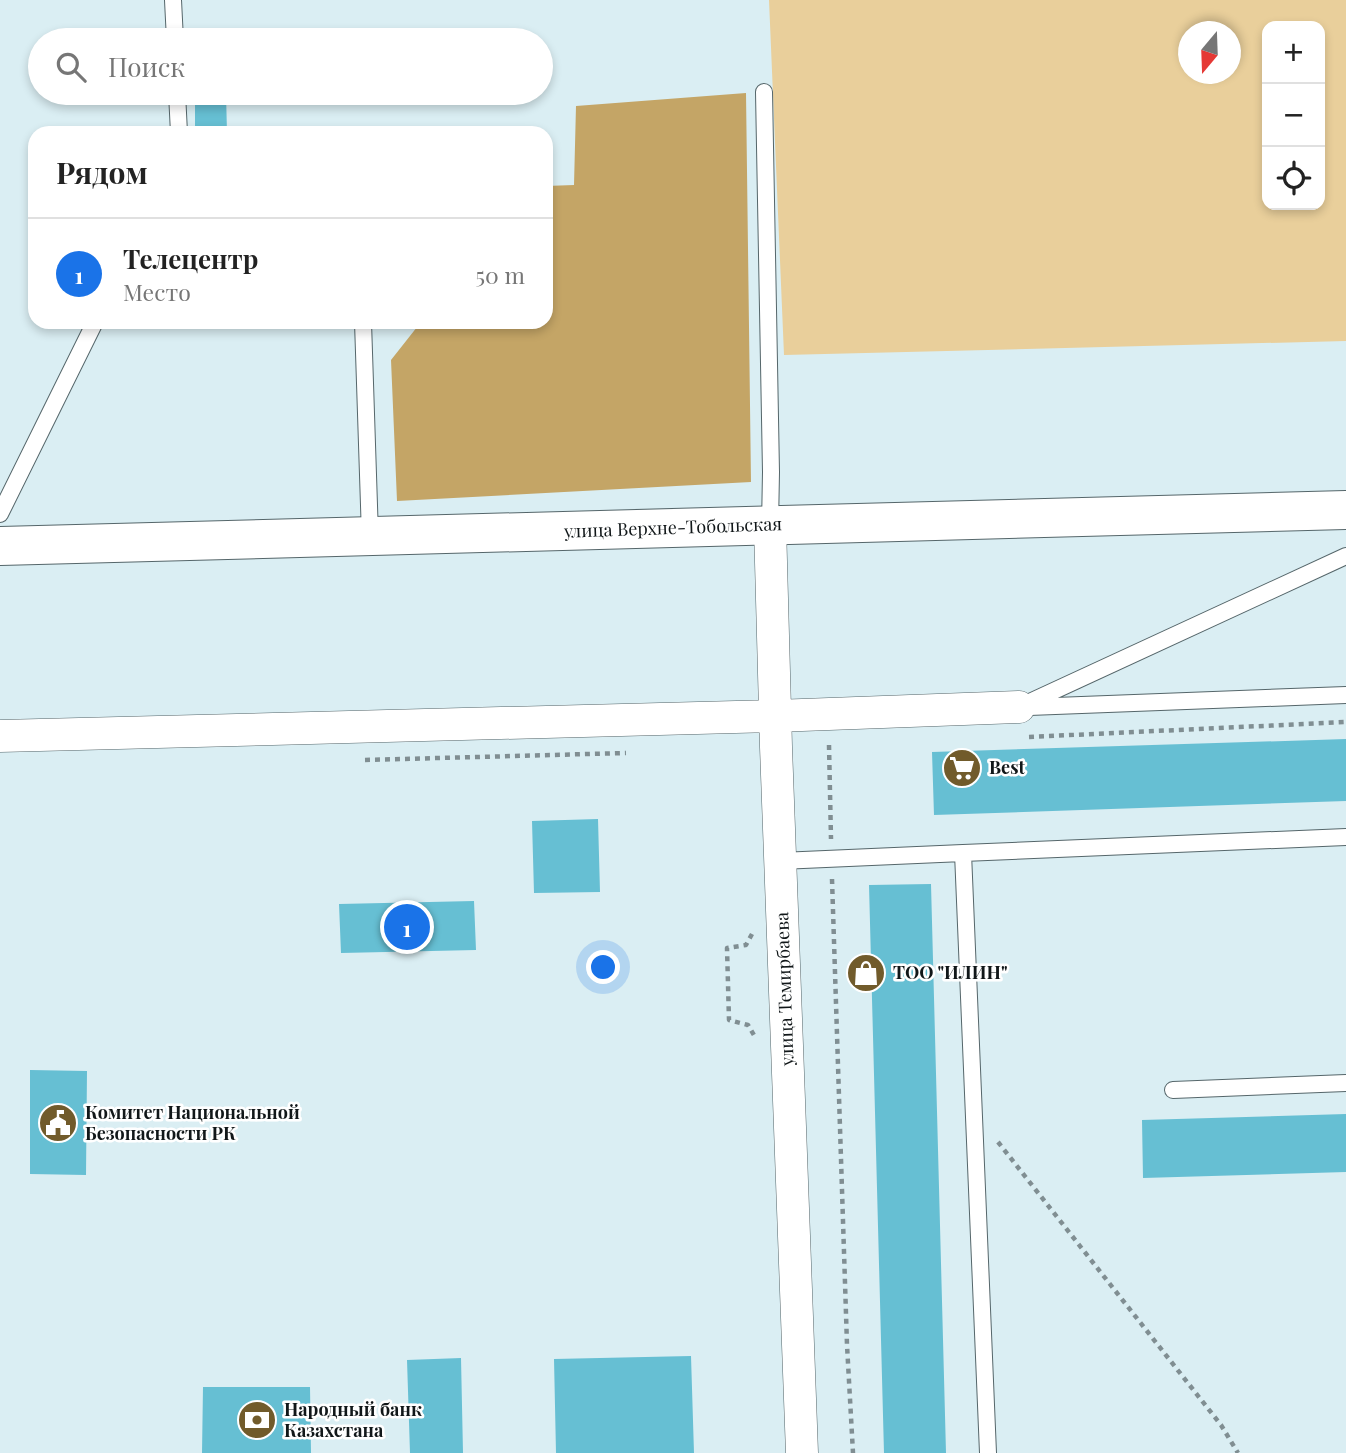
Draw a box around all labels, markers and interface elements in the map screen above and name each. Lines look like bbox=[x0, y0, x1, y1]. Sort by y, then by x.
north arrow bbox=[1178, 21, 1241, 84]
map controls bbox=[1262, 21, 1325, 210]
button: + bbox=[1262, 21, 1325, 84]
search box bbox=[28, 28, 553, 105]
icon: search bbox=[52, 48, 90, 86]
text: Поиск bbox=[108, 49, 185, 84]
button: − bbox=[1262, 84, 1325, 147]
button: locate bbox=[1262, 147, 1325, 210]
text: Рядом bbox=[56, 152, 148, 192]
text: Телецентр bbox=[123, 241, 258, 276]
text: 1 bbox=[75, 259, 83, 290]
text: 50 m bbox=[476, 259, 525, 290]
text: Место bbox=[123, 276, 191, 307]
street label: улица Верхне-Тобольская bbox=[563, 511, 783, 543]
supermarket icon: Best bbox=[941, 747, 983, 789]
place label: Best bbox=[989, 755, 1025, 779]
pin: 1 bbox=[384, 901, 430, 953]
street label: улица Темирбаева bbox=[769, 912, 799, 1067]
your location bbox=[586, 950, 620, 984]
shop icon: ТОО "ИЛИН" bbox=[845, 952, 887, 994]
place label: ТОО "ИЛИН" bbox=[893, 960, 1008, 984]
place label: Комитет Национальной Безопасности РК bbox=[85, 1100, 300, 1145]
public building icon: Комитет Национальной Безопасности РК bbox=[37, 1102, 79, 1144]
place label: Народный банк Казахстана bbox=[284, 1397, 422, 1442]
bank icon: Народный банк Казахстана bbox=[236, 1399, 278, 1441]

